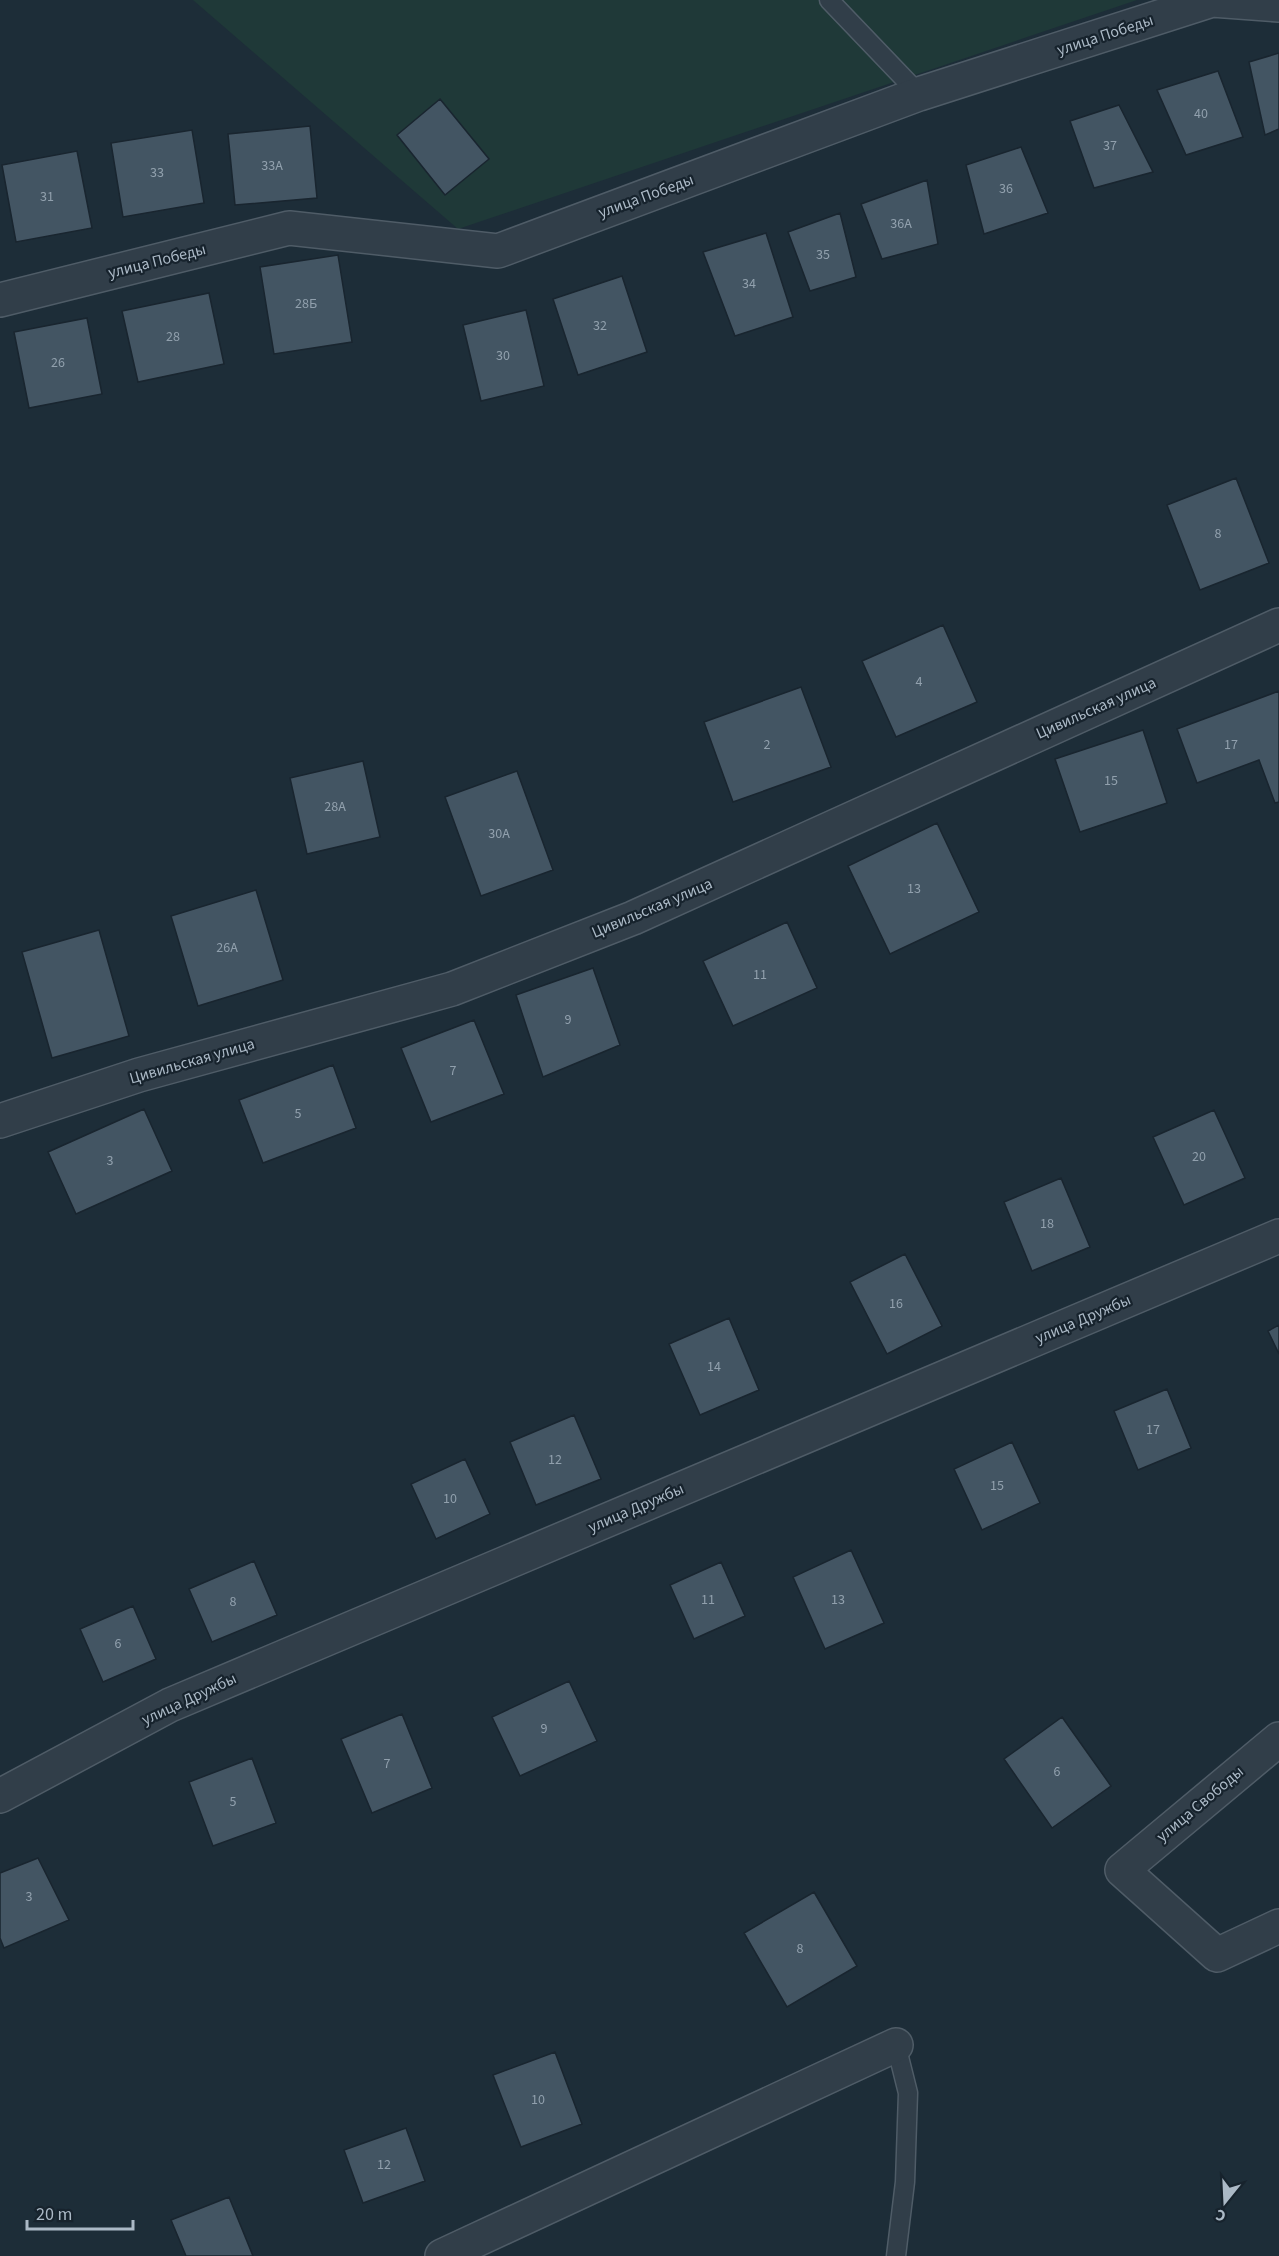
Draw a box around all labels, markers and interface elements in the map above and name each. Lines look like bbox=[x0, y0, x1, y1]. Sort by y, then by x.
street label: улица Победы bbox=[1054, 9, 1156, 61]
house number: 40 bbox=[1194, 104, 1208, 124]
house number: 37 bbox=[1103, 136, 1117, 156]
house number: 33А bbox=[261, 156, 283, 176]
house number: 33 bbox=[150, 163, 164, 183]
street label: улица Победы bbox=[595, 169, 697, 223]
house number: 36 bbox=[999, 179, 1013, 199]
house number: 31 bbox=[40, 187, 54, 207]
house number: 36А bbox=[890, 214, 912, 234]
street label: улица Победы bbox=[106, 238, 208, 284]
house number: 35 bbox=[816, 245, 830, 265]
house number: 34 bbox=[742, 274, 756, 294]
house number: 28Б bbox=[295, 294, 317, 314]
house number: 32 bbox=[593, 316, 607, 336]
house number: 28 bbox=[166, 327, 180, 347]
house number: 30 bbox=[496, 346, 510, 366]
house number: 26 bbox=[51, 353, 65, 373]
house number: 8 bbox=[1215, 524, 1222, 544]
house number: 4 bbox=[916, 672, 923, 692]
street label: Цивильская улица bbox=[1032, 672, 1160, 744]
house number: 2 bbox=[764, 735, 771, 755]
house number: 17 bbox=[1224, 735, 1238, 755]
house number: 15 bbox=[1104, 771, 1118, 791]
house number: 28А bbox=[324, 797, 346, 817]
house number: 30А bbox=[488, 824, 510, 844]
street label: Цивильская улица bbox=[588, 873, 716, 943]
house number: 13 bbox=[907, 879, 921, 899]
house number: 26А bbox=[216, 938, 238, 958]
house number: 11 bbox=[753, 965, 767, 985]
house number: 9 bbox=[565, 1010, 572, 1030]
street label: Цивильская улица bbox=[127, 1033, 257, 1089]
house number: 7 bbox=[450, 1061, 457, 1081]
house number: 5 bbox=[295, 1104, 302, 1124]
house number: 20 bbox=[1192, 1147, 1206, 1167]
house number: 3 bbox=[107, 1151, 114, 1171]
house number: 18 bbox=[1040, 1214, 1054, 1234]
street label: улица Дружбы bbox=[1032, 1289, 1134, 1349]
house number: 16 bbox=[889, 1294, 903, 1314]
house number: 14 bbox=[707, 1357, 721, 1377]
house number: 17 bbox=[1146, 1420, 1160, 1440]
house number: 12 bbox=[548, 1450, 562, 1470]
house number: 15 bbox=[990, 1476, 1004, 1496]
street label: улица Дружбы bbox=[585, 1478, 687, 1538]
house number: 10 bbox=[443, 1489, 457, 1509]
house number: 11 bbox=[701, 1590, 715, 1610]
house number: 13 bbox=[831, 1590, 845, 1610]
house number: 8 bbox=[230, 1592, 237, 1612]
house number: 6 bbox=[115, 1634, 122, 1654]
street label: улица Дружбы bbox=[138, 1667, 240, 1731]
house number: 9 bbox=[541, 1719, 548, 1739]
house number: 7 bbox=[384, 1754, 391, 1774]
street label: улица Свободы bbox=[1152, 1761, 1248, 1847]
house number: 6 bbox=[1054, 1762, 1061, 1782]
house number: 5 bbox=[230, 1792, 237, 1812]
house number: 3 bbox=[26, 1887, 33, 1907]
house number: 8 bbox=[797, 1939, 804, 1959]
house number: 10 bbox=[531, 2090, 545, 2110]
house number: 12 bbox=[377, 2155, 391, 2175]
north arrow bbox=[1195, 2172, 1255, 2232]
scale bar bbox=[27, 2193, 134, 2231]
text: 20 m bbox=[36, 2202, 72, 2227]
text: С bbox=[1213, 2203, 1229, 2227]

